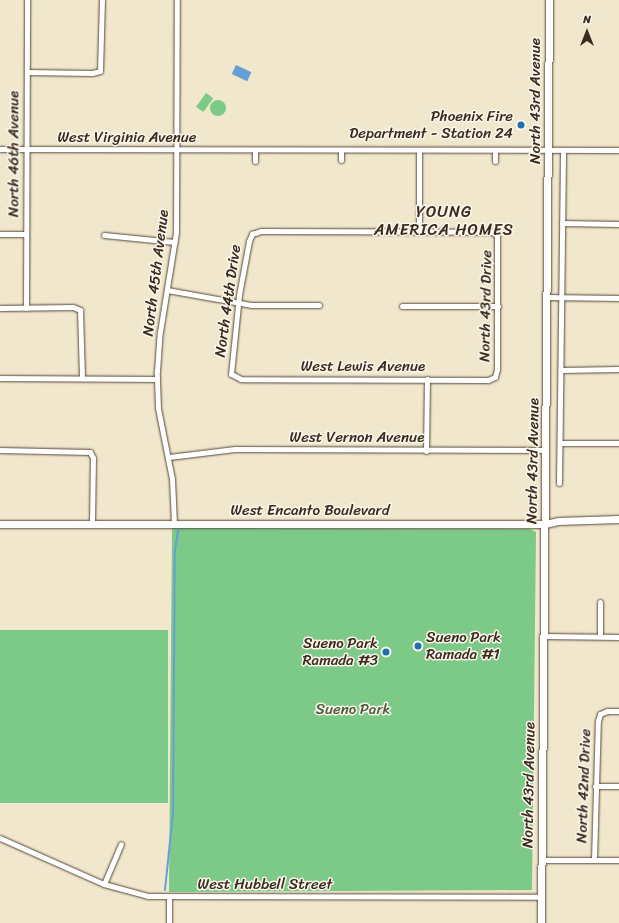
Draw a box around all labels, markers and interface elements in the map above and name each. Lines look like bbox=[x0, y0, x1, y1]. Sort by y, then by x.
text: N bbox=[583, 10, 591, 29]
north arrow bbox=[567, 12, 607, 52]
street label: North 43rd Avenue bbox=[527, 38, 545, 164]
street label: North 46th Avenue bbox=[5, 91, 23, 217]
place label: Phoenix Fire Department - Station 24 bbox=[349, 107, 513, 142]
marker: Phoenix Fire Department - Station 24 bbox=[516, 120, 526, 130]
street label: West Virginia Avenue bbox=[57, 129, 197, 147]
district label: YOUNG AMERICA HOMES bbox=[375, 202, 513, 240]
street label: North 45th Avenue bbox=[139, 209, 173, 337]
street label: North 44th Drive bbox=[211, 244, 245, 358]
street label: North 43rd Drive bbox=[476, 250, 496, 362]
street label: West Lewis Avenue bbox=[301, 358, 425, 376]
street label: North 43rd Avenue bbox=[523, 398, 543, 524]
street label: West Vernon Avenue bbox=[290, 429, 424, 447]
street label: West Encanto Boulevard bbox=[230, 502, 390, 520]
place label: Sueno Park Ramada #1 bbox=[426, 628, 501, 663]
place label: Sueno Park Ramada #3 bbox=[303, 634, 378, 669]
marker: Sueno Park Ramada #1 bbox=[413, 641, 423, 651]
marker: Sueno Park Ramada #3 bbox=[381, 647, 391, 657]
park label: Sueno Park bbox=[315, 701, 391, 719]
street label: North 43rd Avenue bbox=[519, 722, 539, 848]
street label: North 42nd Drive bbox=[573, 729, 595, 843]
street label: West Hubbell Street bbox=[197, 876, 333, 894]

